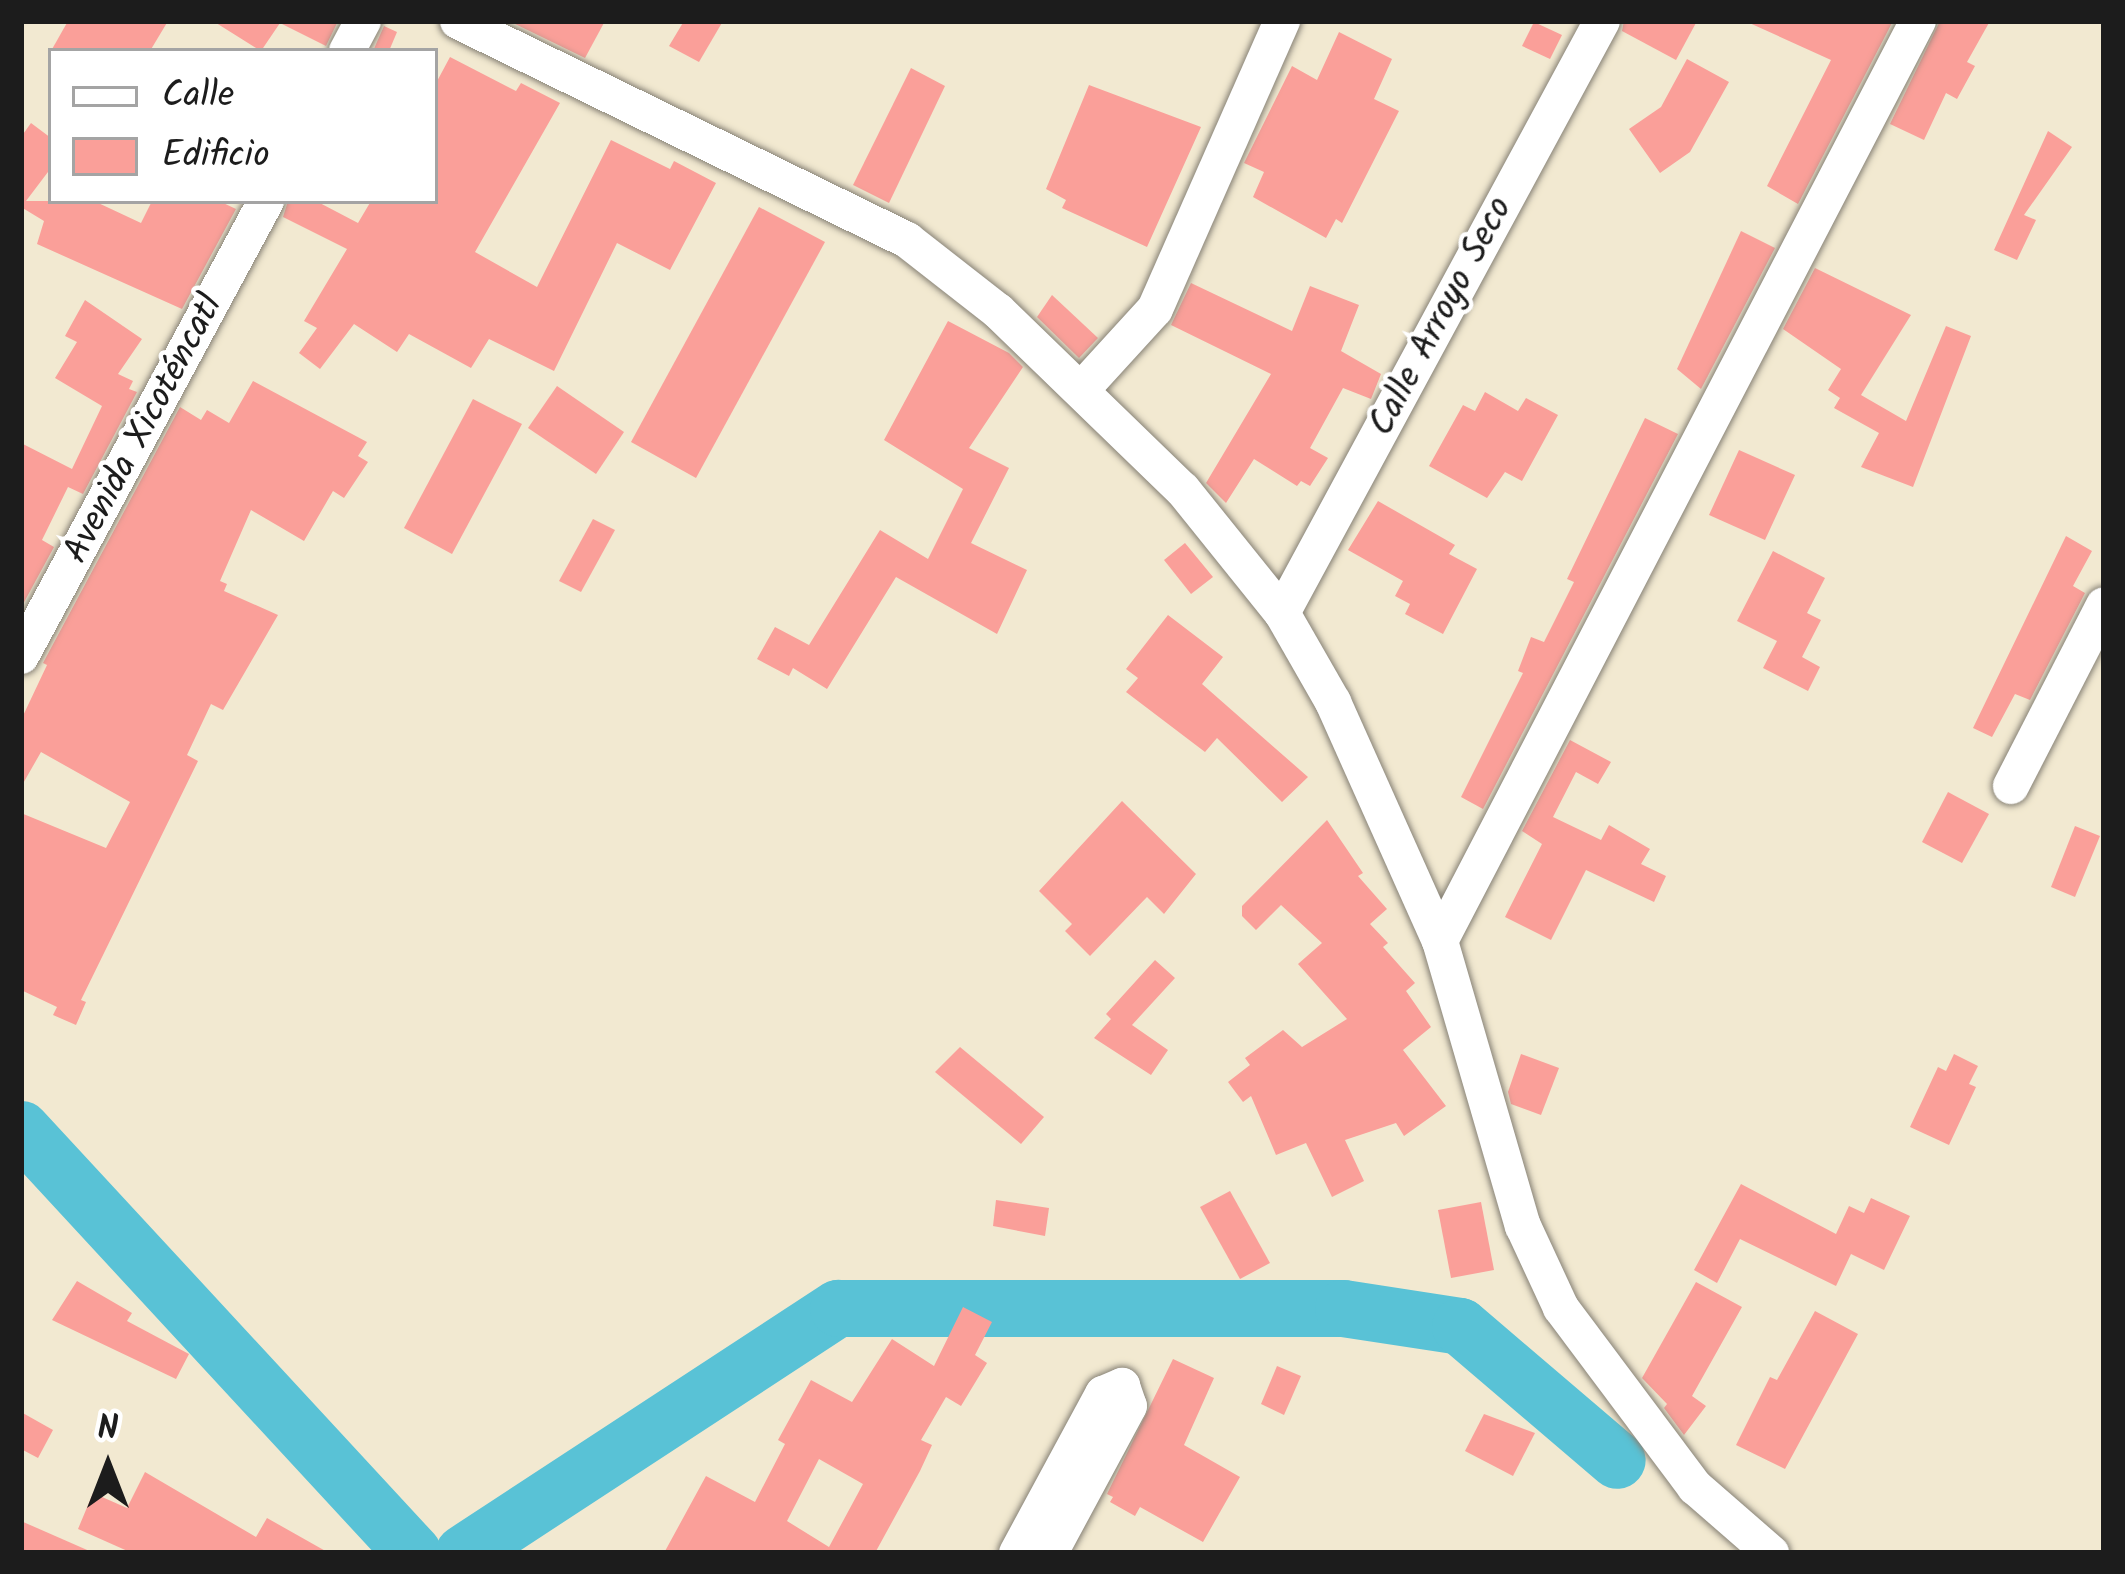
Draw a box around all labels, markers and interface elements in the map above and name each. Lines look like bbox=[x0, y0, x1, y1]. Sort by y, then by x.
legend bbox=[48, 48, 438, 204]
text: Calle bbox=[162, 68, 234, 125]
text: Edificio bbox=[162, 128, 270, 185]
street label: Calle Arroyo Seco bbox=[1361, 190, 1523, 444]
street label: Avenida Xicoténcatl bbox=[55, 287, 233, 571]
text: N bbox=[98, 1403, 118, 1456]
north arrow bbox=[48, 1406, 168, 1526]

